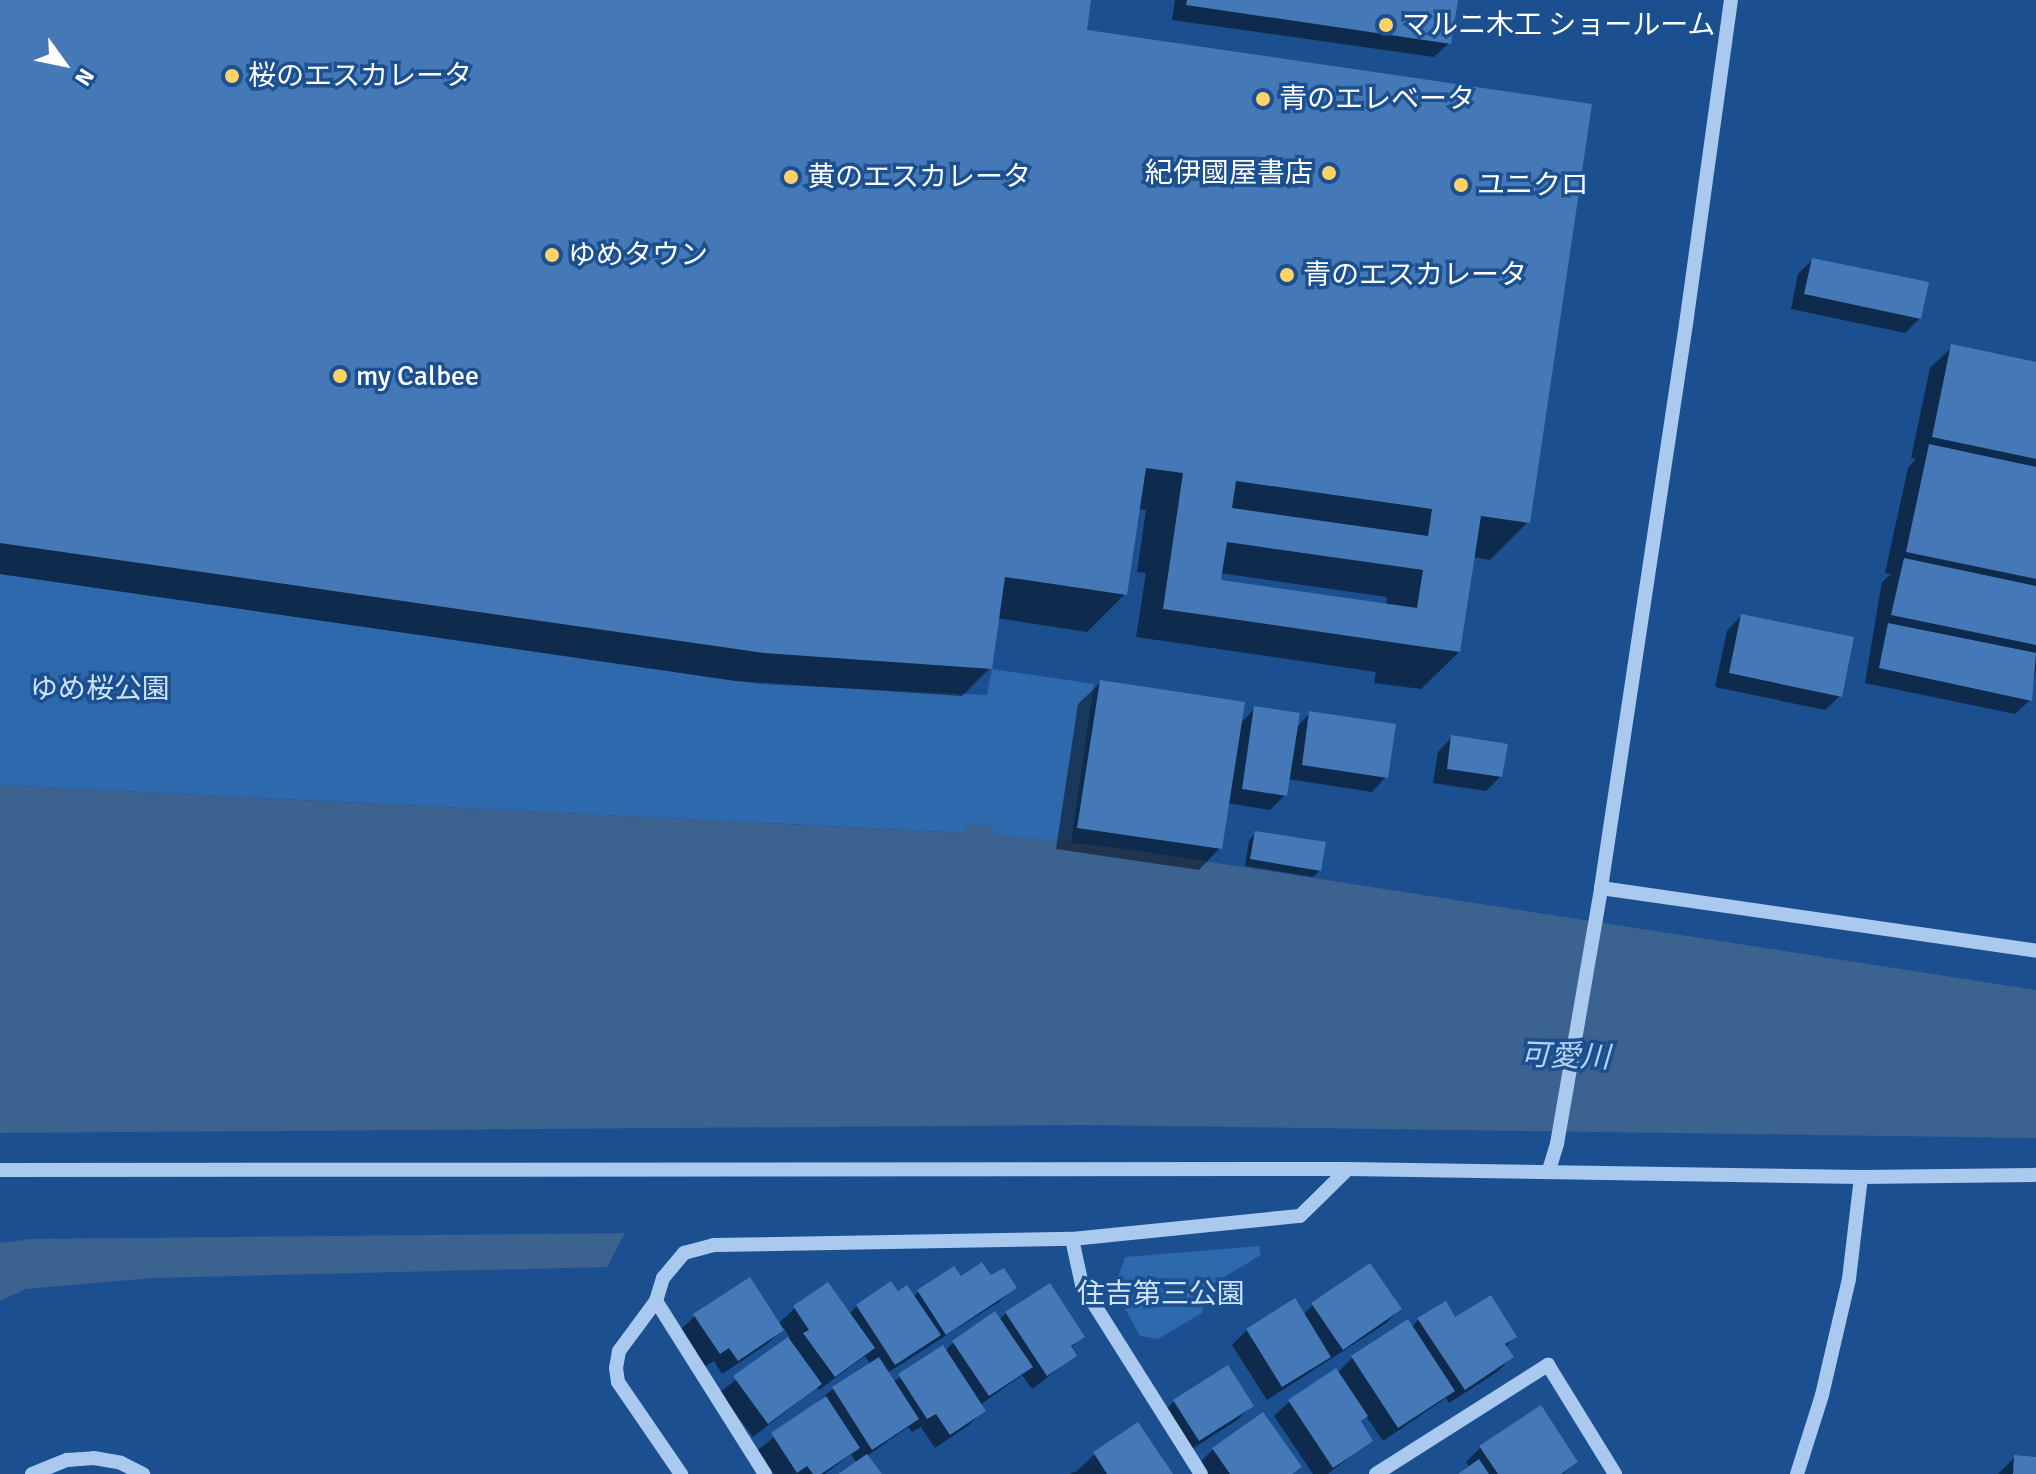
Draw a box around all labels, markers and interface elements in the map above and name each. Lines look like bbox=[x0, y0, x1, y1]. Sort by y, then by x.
place label: マルニ木工 ショールーム bbox=[1402, 8, 1716, 42]
marker: マルニ木工 ショールーム bbox=[1377, 16, 1395, 34]
north arrow bbox=[24, 24, 104, 104]
place label: 桜のエスカレータ bbox=[248, 59, 472, 93]
text: N bbox=[69, 64, 100, 91]
marker: 桜のエスカレータ bbox=[223, 67, 241, 85]
place label: 青のエレベータ bbox=[1279, 82, 1475, 116]
marker: 青のエレベータ bbox=[1254, 90, 1272, 108]
place label: 紀伊國屋書店 bbox=[1145, 156, 1313, 190]
place label: 黄のエスカレータ bbox=[807, 160, 1031, 194]
marker: 紀伊國屋書店 bbox=[1320, 164, 1338, 182]
marker: 黄のエスカレータ bbox=[782, 168, 800, 186]
place label: ユニクロ bbox=[1477, 168, 1589, 202]
marker: ユニクロ bbox=[1452, 176, 1470, 194]
place label: ゆめタウン bbox=[568, 238, 708, 272]
marker: ゆめタウン bbox=[543, 246, 561, 264]
place label: 青のエスカレータ bbox=[1303, 258, 1527, 292]
marker: 青のエスカレータ bbox=[1278, 266, 1296, 284]
place label: my Calbee bbox=[356, 359, 479, 393]
marker: my Calbee bbox=[331, 367, 349, 385]
park label: ゆめ桜公園 bbox=[30, 672, 170, 706]
water label: 可愛川 bbox=[1519, 1037, 1611, 1077]
park label: 住吉第三公園 bbox=[1077, 1277, 1245, 1311]

